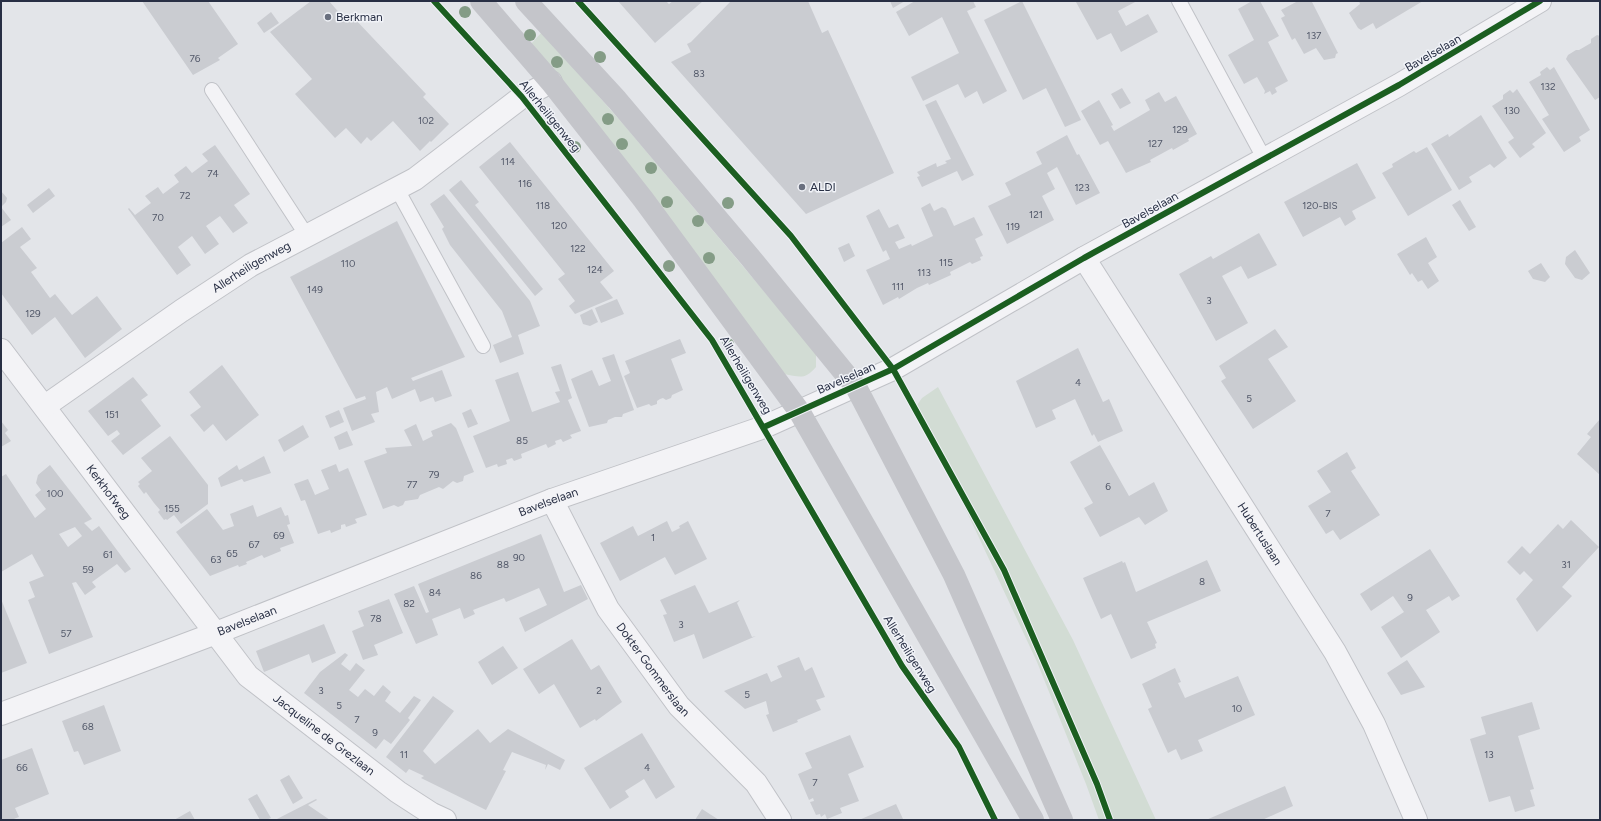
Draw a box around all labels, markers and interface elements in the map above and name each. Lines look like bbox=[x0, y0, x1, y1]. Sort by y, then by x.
place label: Berkman bbox=[336, 10, 383, 24]
marker: Berkman bbox=[323, 12, 333, 22]
house number: 137 bbox=[1307, 29, 1322, 42]
street label: Bavelselaan bbox=[1402, 31, 1464, 75]
house number: 76 bbox=[189, 52, 201, 65]
house number: 83 bbox=[693, 67, 705, 80]
street label: Allerheiligenweg bbox=[517, 77, 583, 155]
house number: 132 bbox=[1540, 80, 1556, 93]
house number: 130 bbox=[1504, 104, 1520, 117]
house number: 102 bbox=[418, 114, 434, 127]
house number: 129 bbox=[1172, 123, 1188, 136]
house number: 127 bbox=[1147, 137, 1163, 150]
house number: 114 bbox=[501, 155, 515, 168]
house number: 74 bbox=[207, 167, 219, 180]
house number: 116 bbox=[518, 177, 532, 190]
place label: ALDI bbox=[810, 180, 836, 194]
house number: 123 bbox=[1074, 181, 1090, 194]
marker: ALDI bbox=[797, 182, 807, 192]
house number: 72 bbox=[180, 189, 190, 202]
street label: Bavelselaan bbox=[1119, 189, 1181, 231]
house number: 118 bbox=[536, 199, 550, 212]
house number: 120-BIS bbox=[1302, 199, 1338, 212]
house number: 121 bbox=[1029, 208, 1043, 221]
house number: 70 bbox=[152, 211, 164, 224]
house number: 120 bbox=[551, 219, 567, 232]
house number: 119 bbox=[1006, 220, 1020, 233]
street label: Allerheiligenweg bbox=[210, 239, 293, 296]
house number: 122 bbox=[570, 242, 586, 255]
house number: 115 bbox=[939, 256, 953, 269]
house number: 110 bbox=[341, 257, 355, 270]
house number: 124 bbox=[587, 263, 603, 276]
house number: 113 bbox=[917, 266, 931, 279]
house number: 111 bbox=[892, 280, 904, 293]
house number: 149 bbox=[307, 283, 323, 296]
house number: 3 bbox=[1206, 294, 1212, 307]
house number: 129 bbox=[25, 307, 41, 320]
street label: Allerheiligenweg bbox=[717, 333, 775, 417]
street label: Bavelselaan bbox=[815, 359, 878, 397]
house number: 4 bbox=[1075, 376, 1081, 389]
house number: 5 bbox=[1246, 392, 1252, 405]
house number: 151 bbox=[105, 408, 119, 421]
house number: 85 bbox=[516, 434, 528, 447]
street label: Kerkhofweg bbox=[83, 462, 134, 522]
house number: 79 bbox=[428, 468, 440, 481]
house number: 77 bbox=[407, 478, 418, 491]
house number: 6 bbox=[1105, 480, 1111, 493]
street label: Bavelselaan bbox=[517, 484, 580, 520]
house number: 100 bbox=[47, 487, 63, 500]
street label: Hubertuslaan bbox=[1234, 500, 1285, 568]
house number: 155 bbox=[164, 502, 180, 515]
house number: 7 bbox=[1325, 507, 1331, 520]
house number: 69 bbox=[273, 529, 285, 542]
house number: 1 bbox=[651, 531, 655, 544]
house number: 67 bbox=[248, 538, 260, 551]
house number: 65 bbox=[226, 547, 238, 560]
house number: 61 bbox=[103, 548, 113, 561]
house number: 90 bbox=[513, 551, 525, 564]
house number: 63 bbox=[210, 553, 222, 566]
house number: 88 bbox=[497, 558, 509, 571]
house number: 31 bbox=[1561, 558, 1571, 571]
house number: 59 bbox=[82, 563, 94, 576]
house number: 86 bbox=[470, 569, 482, 582]
house number: 8 bbox=[1199, 575, 1205, 588]
house number: 84 bbox=[429, 586, 441, 599]
house number: 9 bbox=[1407, 591, 1413, 604]
house number: 82 bbox=[403, 597, 415, 610]
street label: Bavelselaan bbox=[215, 603, 279, 639]
house number: 78 bbox=[370, 612, 382, 625]
street label: Allerheiligenweg bbox=[881, 613, 939, 695]
house number: 3 bbox=[678, 618, 684, 631]
street label: Dokter Gommerslaan bbox=[613, 620, 693, 720]
house number: 57 bbox=[60, 627, 72, 640]
house number: 3 bbox=[318, 684, 324, 697]
house number: 2 bbox=[596, 684, 602, 697]
house number: 5 bbox=[744, 688, 750, 701]
street label: Jacqueline de Grezlaan bbox=[270, 691, 378, 779]
house number: 5 bbox=[336, 699, 342, 712]
house number: 10 bbox=[1232, 702, 1242, 715]
house number: 7 bbox=[354, 713, 360, 726]
house number: 68 bbox=[82, 720, 94, 733]
house number: 9 bbox=[372, 726, 378, 739]
house number: 11 bbox=[400, 748, 408, 761]
house number: 13 bbox=[1484, 748, 1494, 761]
house number: 66 bbox=[16, 761, 28, 774]
house number: 4 bbox=[644, 761, 650, 774]
house number: 7 bbox=[812, 776, 818, 789]

